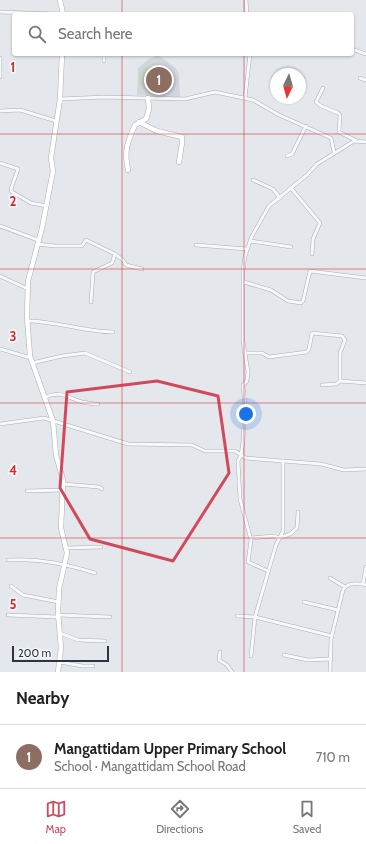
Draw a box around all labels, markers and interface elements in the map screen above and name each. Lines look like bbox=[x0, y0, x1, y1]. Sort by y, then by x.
search box bbox=[12, 12, 354, 56]
icon: search bbox=[26, 23, 48, 45]
text: Search here bbox=[58, 25, 133, 43]
text: 1 bbox=[11, 59, 15, 75]
pin: 1 bbox=[146, 65, 172, 95]
north arrow bbox=[270, 68, 306, 104]
text: 2 bbox=[10, 193, 17, 209]
text: 3 bbox=[9, 328, 17, 344]
your location bbox=[236, 404, 256, 424]
text: 4 bbox=[9, 462, 17, 478]
text: 5 bbox=[10, 596, 17, 612]
scale bar bbox=[12, 644, 109, 663]
text: 200 m bbox=[18, 646, 51, 660]
text: Nearby bbox=[16, 688, 69, 708]
text: Mangattidam Upper Primary School bbox=[54, 740, 286, 758]
text: 1 bbox=[27, 749, 31, 765]
text: 710 m bbox=[316, 749, 350, 765]
text: School · Mangattidam School Road bbox=[54, 758, 246, 774]
tab: Map bbox=[45, 798, 67, 836]
tab: Directions bbox=[156, 798, 203, 836]
tab: Saved bbox=[293, 798, 321, 836]

